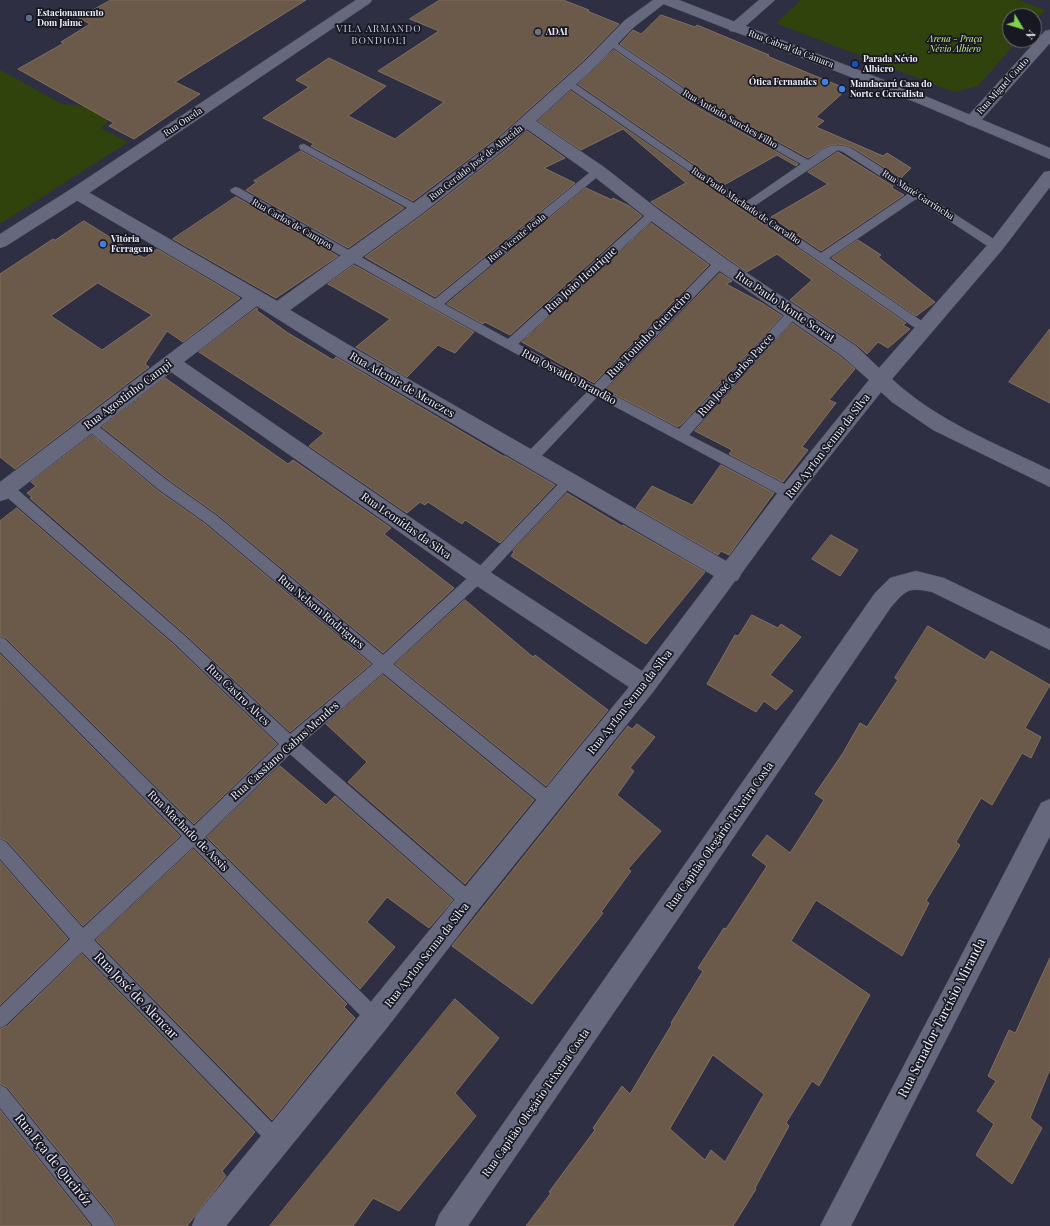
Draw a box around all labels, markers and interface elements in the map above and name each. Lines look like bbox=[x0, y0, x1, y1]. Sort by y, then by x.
place label: Estacionamento Dom Jaime bbox=[37, 8, 104, 29]
north arrow bbox=[1002, 8, 1042, 48]
marker: Estacionamento Dom Jaime bbox=[24, 13, 34, 23]
district label: VILA ARMANDO BONDIOLI bbox=[336, 23, 422, 46]
marker: ADAI bbox=[533, 27, 543, 37]
place label: ADAI bbox=[546, 27, 568, 37]
text: N bbox=[1023, 27, 1039, 43]
street label: Rua Cabral da Câmara bbox=[747, 28, 835, 70]
park label: Arena - Praça Névio Albiero bbox=[928, 34, 982, 55]
place label: Parada Névio Albiero bbox=[863, 54, 918, 75]
street label: Rua Miguel Couto bbox=[975, 56, 1031, 116]
marker: Parada Névio Albiero bbox=[850, 59, 860, 69]
place label: Ótica Fernandes bbox=[749, 77, 817, 87]
marker: Ótica Fernandes bbox=[820, 77, 830, 87]
place label: Mandacarú Casa do Norte e Cerealista bbox=[850, 79, 932, 100]
marker: Mandacarú Casa do Norte e Cerealista bbox=[837, 84, 847, 94]
street label: Rua Antônio Sanches Filho bbox=[681, 87, 779, 151]
street label: Rua Oneda bbox=[162, 105, 204, 139]
street label: Rua Geraldo José de Almeida bbox=[427, 123, 525, 203]
street label: Rua Paulo Machado de Carvalho bbox=[689, 165, 803, 247]
street label: Rua Mané Garrincha bbox=[880, 168, 956, 222]
street label: Rua Carlos de Campos bbox=[250, 197, 334, 251]
street label: Rua Vicente Feola bbox=[486, 211, 548, 265]
place label: Vitória Ferragens bbox=[111, 234, 153, 255]
marker: Vitória Ferragens bbox=[98, 239, 108, 249]
street label: Rua João Henrique bbox=[542, 244, 620, 316]
street label: Rua Paulo Monte Serrat bbox=[733, 269, 837, 345]
street label: Rua Toninho Guerreiro bbox=[604, 289, 694, 381]
street label: Rua José Carlos Pacce bbox=[695, 331, 777, 419]
street label: Rua Osvaldo Brandão bbox=[519, 346, 619, 408]
street label: Rua Ademir de Menezes bbox=[347, 350, 457, 420]
street label: Rua Agostinho Campi bbox=[81, 358, 175, 432]
street label: Rua Ayrton Senna da Silva bbox=[783, 391, 873, 501]
street label: Rua Leonidas da Silva bbox=[358, 490, 454, 562]
street label: Rua Nelson Rodrigues bbox=[275, 572, 367, 652]
street label: Rua Ayrton Senna da Silva bbox=[585, 647, 675, 757]
street label: Rua Castro Alves bbox=[204, 661, 272, 729]
street label: Rua Cassiano Gabus Mendes bbox=[228, 699, 342, 803]
street label: Rua Capitão Olegário Teixeira Costa bbox=[664, 759, 776, 913]
street label: Rua Machado de Assis bbox=[145, 788, 231, 874]
street label: Rua Ayrton Senna da Silva bbox=[382, 900, 472, 1010]
street label: Rua Senador Tarcísio Miranda bbox=[895, 936, 989, 1100]
street label: Rua José de Alencar bbox=[91, 949, 181, 1043]
street label: Rua Capitão Olegário Teixeira Costa bbox=[480, 1026, 592, 1180]
street label: Rua Eça de Queiróz bbox=[11, 1111, 95, 1209]

